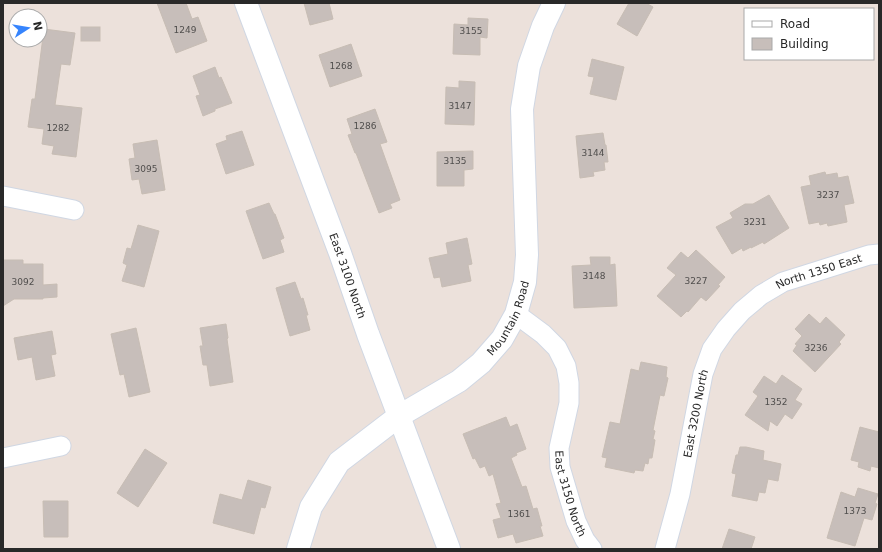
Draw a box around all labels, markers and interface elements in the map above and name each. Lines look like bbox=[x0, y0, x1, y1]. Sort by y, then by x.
north arrow bbox=[8, 8, 48, 48]
legend bbox=[744, 8, 874, 60]
text: Road bbox=[780, 17, 810, 31]
text: N bbox=[30, 20, 45, 32]
house number: 1249 bbox=[174, 25, 197, 35]
house number: 3155 bbox=[460, 26, 482, 36]
text: Building bbox=[780, 37, 829, 51]
house number: 1268 bbox=[330, 61, 353, 71]
house number: 3147 bbox=[449, 101, 471, 111]
house number: 1286 bbox=[354, 121, 377, 131]
house number: 1282 bbox=[47, 123, 69, 133]
house number: 3144 bbox=[582, 148, 605, 158]
house number: 3135 bbox=[444, 156, 466, 166]
house number: 3095 bbox=[135, 164, 157, 174]
house number: 3237 bbox=[817, 190, 839, 200]
house number: 3231 bbox=[744, 217, 766, 227]
street label: East 3100 North bbox=[326, 231, 368, 320]
street label: North 1350 East bbox=[774, 251, 864, 292]
house number: 3148 bbox=[583, 271, 606, 281]
house number: 3227 bbox=[685, 276, 707, 286]
house number: 3092 bbox=[12, 277, 34, 287]
street label: Mountain Road bbox=[485, 279, 532, 358]
house number: 3236 bbox=[805, 343, 828, 353]
street label: East 3200 North bbox=[681, 368, 711, 459]
house number: 1352 bbox=[765, 397, 787, 407]
street label: East 3150 North bbox=[552, 450, 589, 539]
house number: 1373 bbox=[844, 506, 866, 516]
house number: 1361 bbox=[508, 509, 530, 519]

